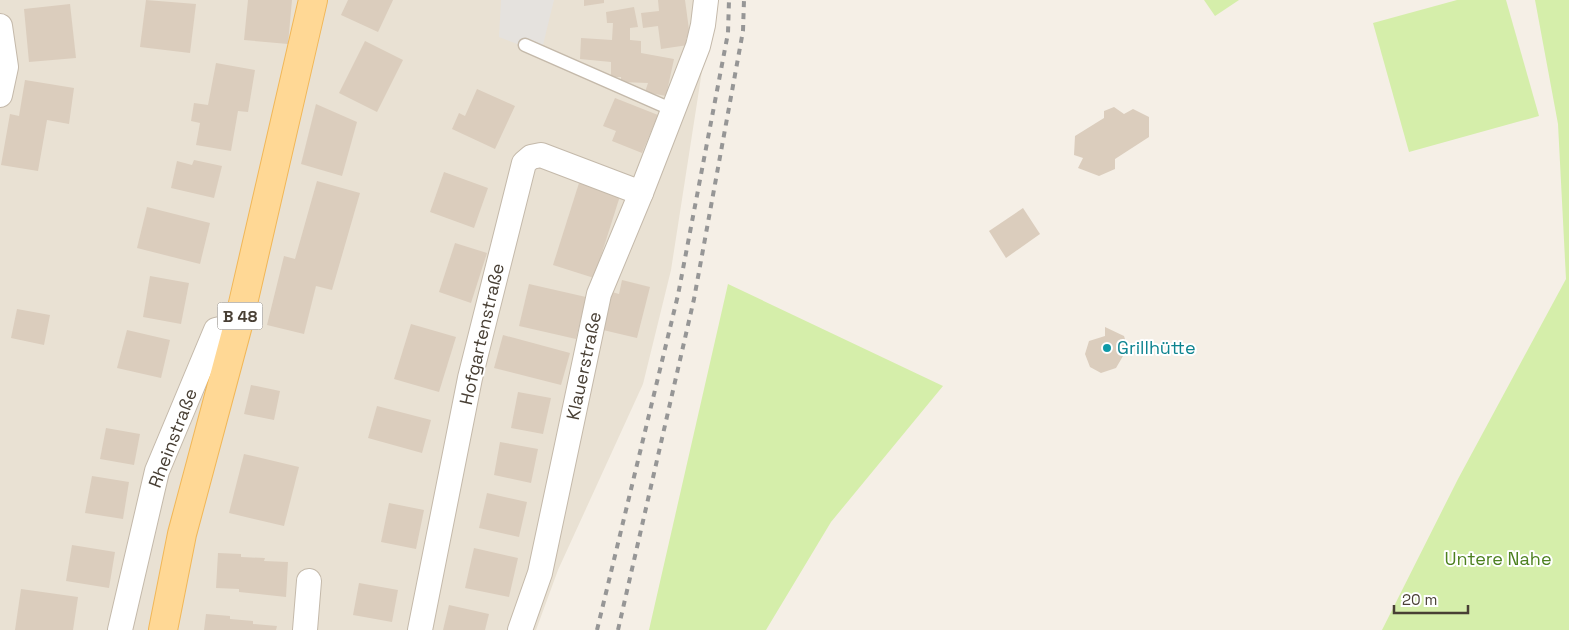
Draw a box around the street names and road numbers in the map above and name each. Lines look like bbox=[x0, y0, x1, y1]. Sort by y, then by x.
street label: Hofgartenstraße bbox=[454, 261, 509, 407]
road number: B 48 bbox=[218, 302, 262, 330]
street label: Klauerstraße bbox=[561, 310, 606, 422]
street label: Rheinstraße bbox=[143, 385, 202, 491]

